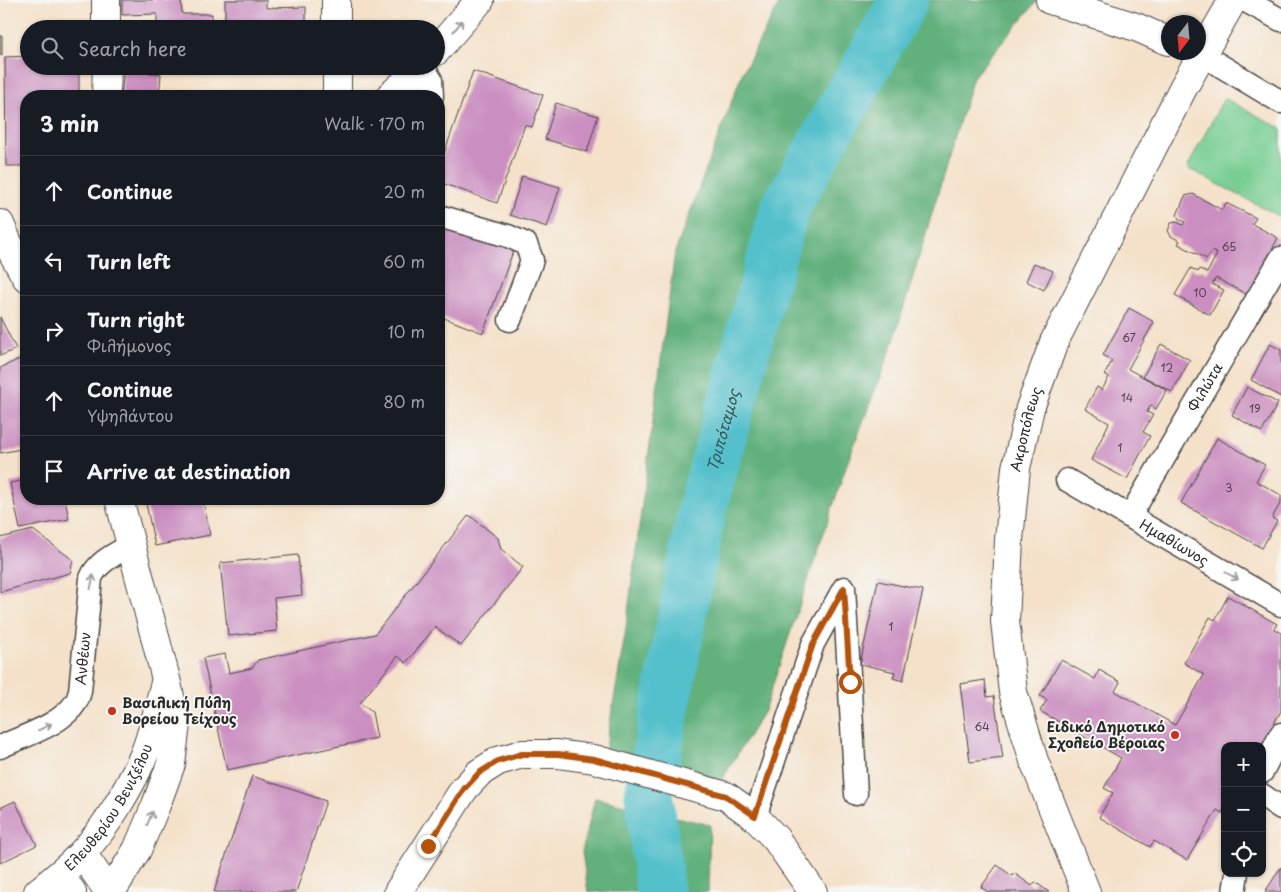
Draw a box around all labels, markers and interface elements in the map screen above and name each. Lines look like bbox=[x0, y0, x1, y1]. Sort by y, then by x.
north arrow bbox=[1161, 15, 1206, 60]
one-way arrow bbox=[452, 19, 464, 32]
search box bbox=[20, 20, 445, 75]
icon: search bbox=[38, 34, 66, 62]
text: Search here bbox=[78, 34, 187, 62]
text: 3 min bbox=[40, 107, 99, 139]
text: Walk · 170 m bbox=[324, 111, 425, 135]
icon: ahead bbox=[40, 177, 68, 205]
text: Continue bbox=[87, 177, 173, 205]
text: 20 m bbox=[384, 179, 425, 203]
house number: 65 bbox=[1222, 238, 1236, 255]
icon: left bbox=[40, 247, 68, 275]
text: Turn left bbox=[87, 247, 171, 275]
text: 60 m bbox=[383, 249, 425, 273]
house number: 10 bbox=[1194, 284, 1206, 301]
text: Turn right bbox=[87, 305, 185, 333]
icon: right bbox=[40, 317, 68, 345]
text: 10 m bbox=[388, 319, 425, 343]
house number: 67 bbox=[1122, 329, 1136, 346]
text: Φιλήμονος bbox=[87, 333, 171, 357]
house number: 12 bbox=[1161, 359, 1174, 376]
street label: Φιλώτα bbox=[1182, 359, 1227, 415]
text: Continue bbox=[87, 375, 173, 403]
street label: Ακροπόλεως bbox=[1004, 384, 1047, 474]
water label: Τριπόταμος bbox=[700, 385, 745, 474]
icon: ahead bbox=[40, 387, 68, 415]
text: 80 m bbox=[383, 389, 425, 413]
house number: 14 bbox=[1121, 389, 1133, 406]
house number: 19 bbox=[1249, 400, 1261, 417]
text: Υψηλάντου bbox=[87, 403, 173, 427]
house number: 1 bbox=[1118, 439, 1123, 456]
icon: arrive bbox=[40, 457, 68, 485]
text: Arrive at destination bbox=[87, 457, 291, 485]
house number: 3 bbox=[1225, 479, 1233, 496]
street label: Ημαθίωνος bbox=[1136, 514, 1213, 571]
one-way arrow bbox=[1225, 572, 1239, 582]
one-way arrow bbox=[87, 574, 97, 590]
house number: 1 bbox=[889, 618, 894, 635]
street label: Ανθέων bbox=[70, 631, 96, 686]
route start bbox=[839, 671, 862, 694]
place label: Βασιλική Πύλη Βορείου Τείχους bbox=[122, 692, 237, 729]
marker: Βασιλική Πύλη Βορείου Τείχους bbox=[106, 705, 118, 717]
place label: Ειδικό Δημοτικό Σχολείο Βέροιας bbox=[1047, 716, 1165, 753]
house number: 64 bbox=[975, 718, 989, 735]
one-way arrow bbox=[37, 722, 52, 732]
marker: Ειδικό Δημοτικό Σχολείο Βέροιας bbox=[1169, 729, 1181, 741]
street label: Ελευθερίου Βενιζέλου bbox=[59, 741, 157, 875]
map controls bbox=[1221, 742, 1266, 877]
button: + bbox=[1221, 742, 1266, 787]
button: − bbox=[1221, 787, 1266, 832]
one-way arrow bbox=[147, 811, 156, 826]
button: locate bbox=[1221, 832, 1266, 877]
route end bbox=[417, 835, 440, 858]

